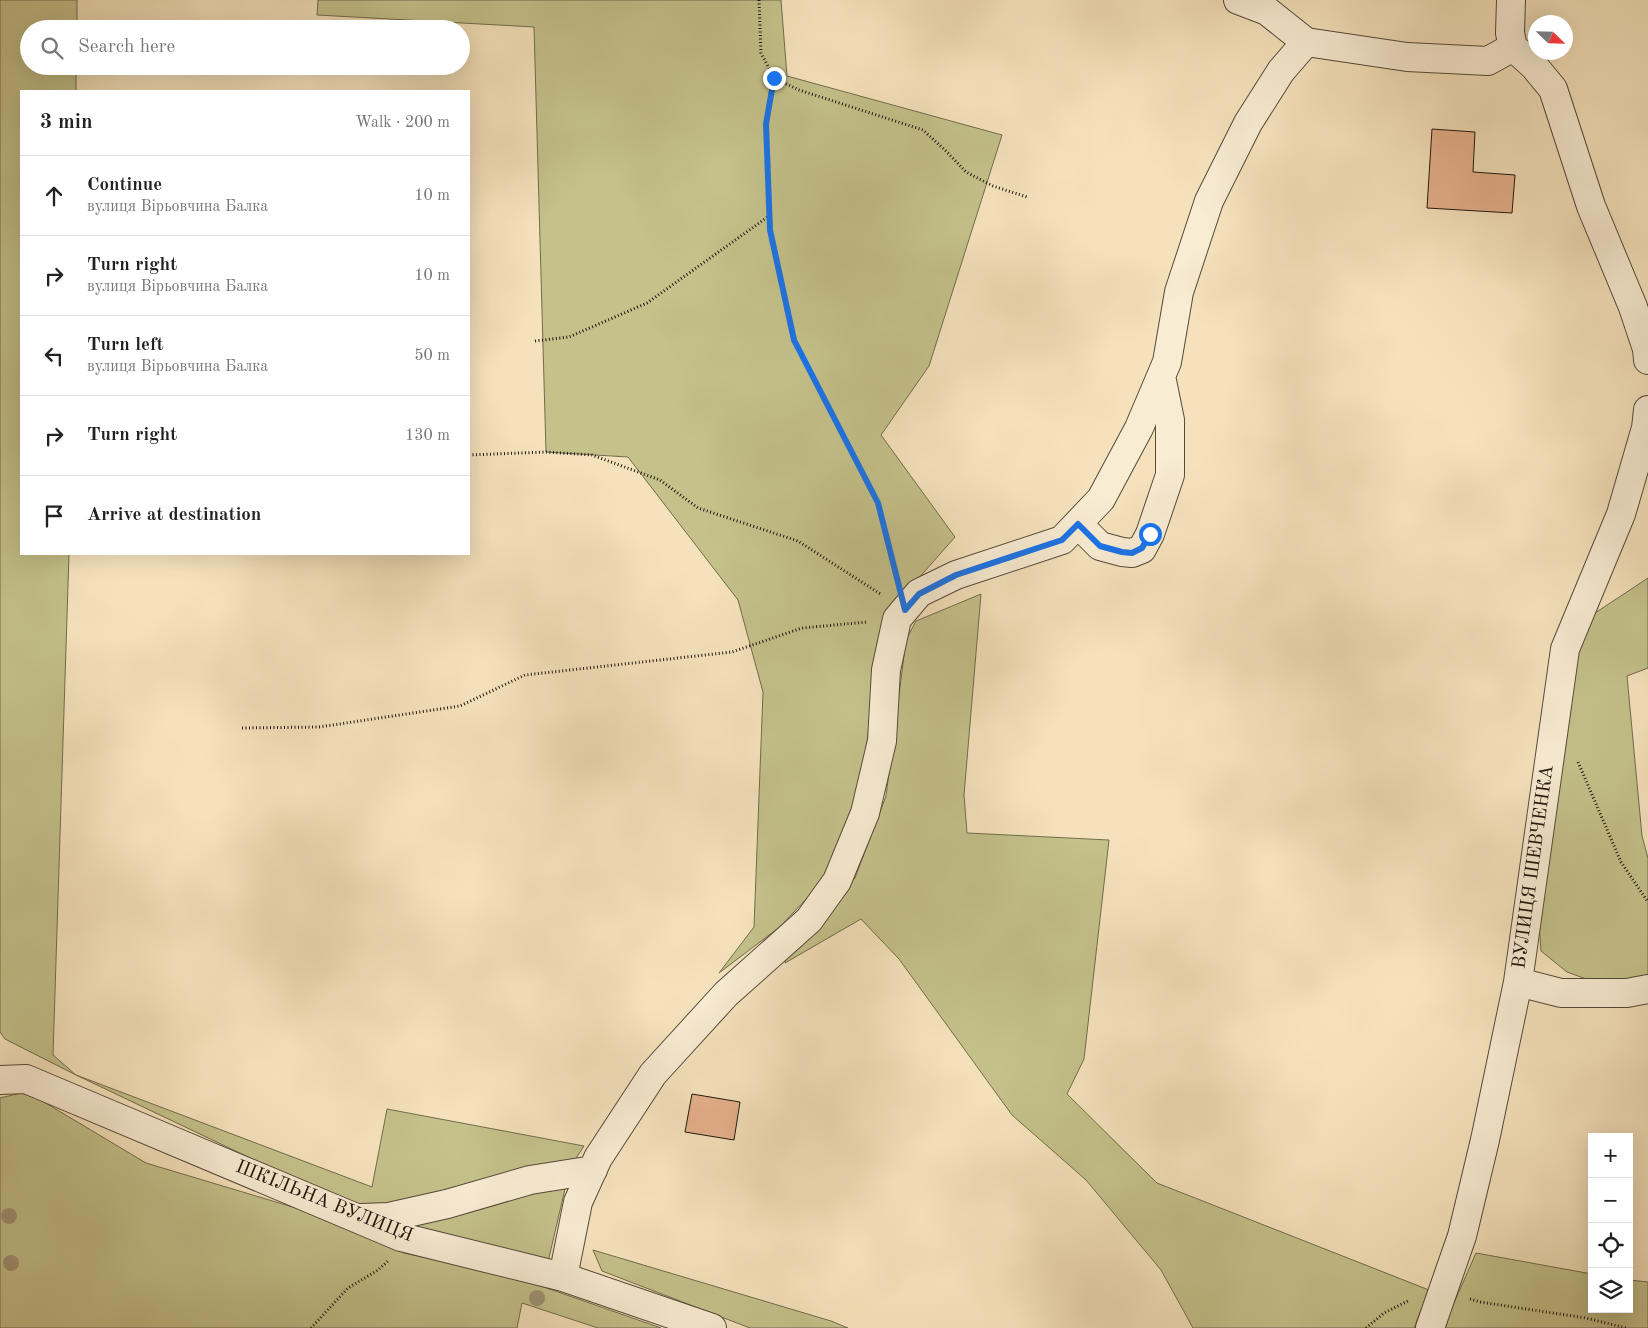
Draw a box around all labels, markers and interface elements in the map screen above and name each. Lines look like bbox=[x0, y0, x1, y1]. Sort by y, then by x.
north arrow bbox=[1528, 15, 1573, 60]
search box bbox=[20, 20, 470, 75]
icon: search bbox=[38, 34, 66, 62]
text: Search here bbox=[78, 38, 175, 57]
route end bbox=[763, 67, 786, 90]
text: 3 min bbox=[40, 112, 93, 133]
text: Walk · 200 m bbox=[355, 115, 450, 131]
text: Continue bbox=[87, 176, 162, 195]
icon: ahead bbox=[40, 182, 68, 210]
text: 10 m bbox=[414, 188, 450, 204]
text: вулиця Вірьовчина Балка bbox=[87, 199, 268, 215]
text: Turn right bbox=[87, 256, 177, 275]
icon: right bbox=[40, 262, 68, 290]
text: 10 m bbox=[414, 268, 450, 284]
text: вулиця Вірьовчина Балка bbox=[87, 279, 268, 295]
text: Turn left bbox=[87, 336, 164, 355]
icon: left bbox=[40, 342, 68, 370]
text: 50 m bbox=[414, 348, 450, 364]
text: вулиця Вірьовчина Балка bbox=[87, 359, 268, 375]
icon: right bbox=[40, 422, 68, 450]
text: Turn right bbox=[87, 426, 177, 445]
text: 130 m bbox=[405, 428, 450, 444]
icon: arrive bbox=[40, 502, 68, 530]
text: Arrive at destination bbox=[87, 506, 261, 525]
route start bbox=[1139, 523, 1162, 546]
street label: ВУЛИЦЯ ШЕВЧЕНКА bbox=[1510, 763, 1558, 970]
map controls bbox=[1588, 1133, 1633, 1313]
button: + bbox=[1588, 1133, 1633, 1178]
street label: ШКІЛЬНА ВУЛИЦЯ bbox=[233, 1158, 415, 1246]
button: − bbox=[1588, 1178, 1633, 1223]
button: locate bbox=[1588, 1223, 1633, 1268]
button: layers bbox=[1588, 1268, 1633, 1313]

